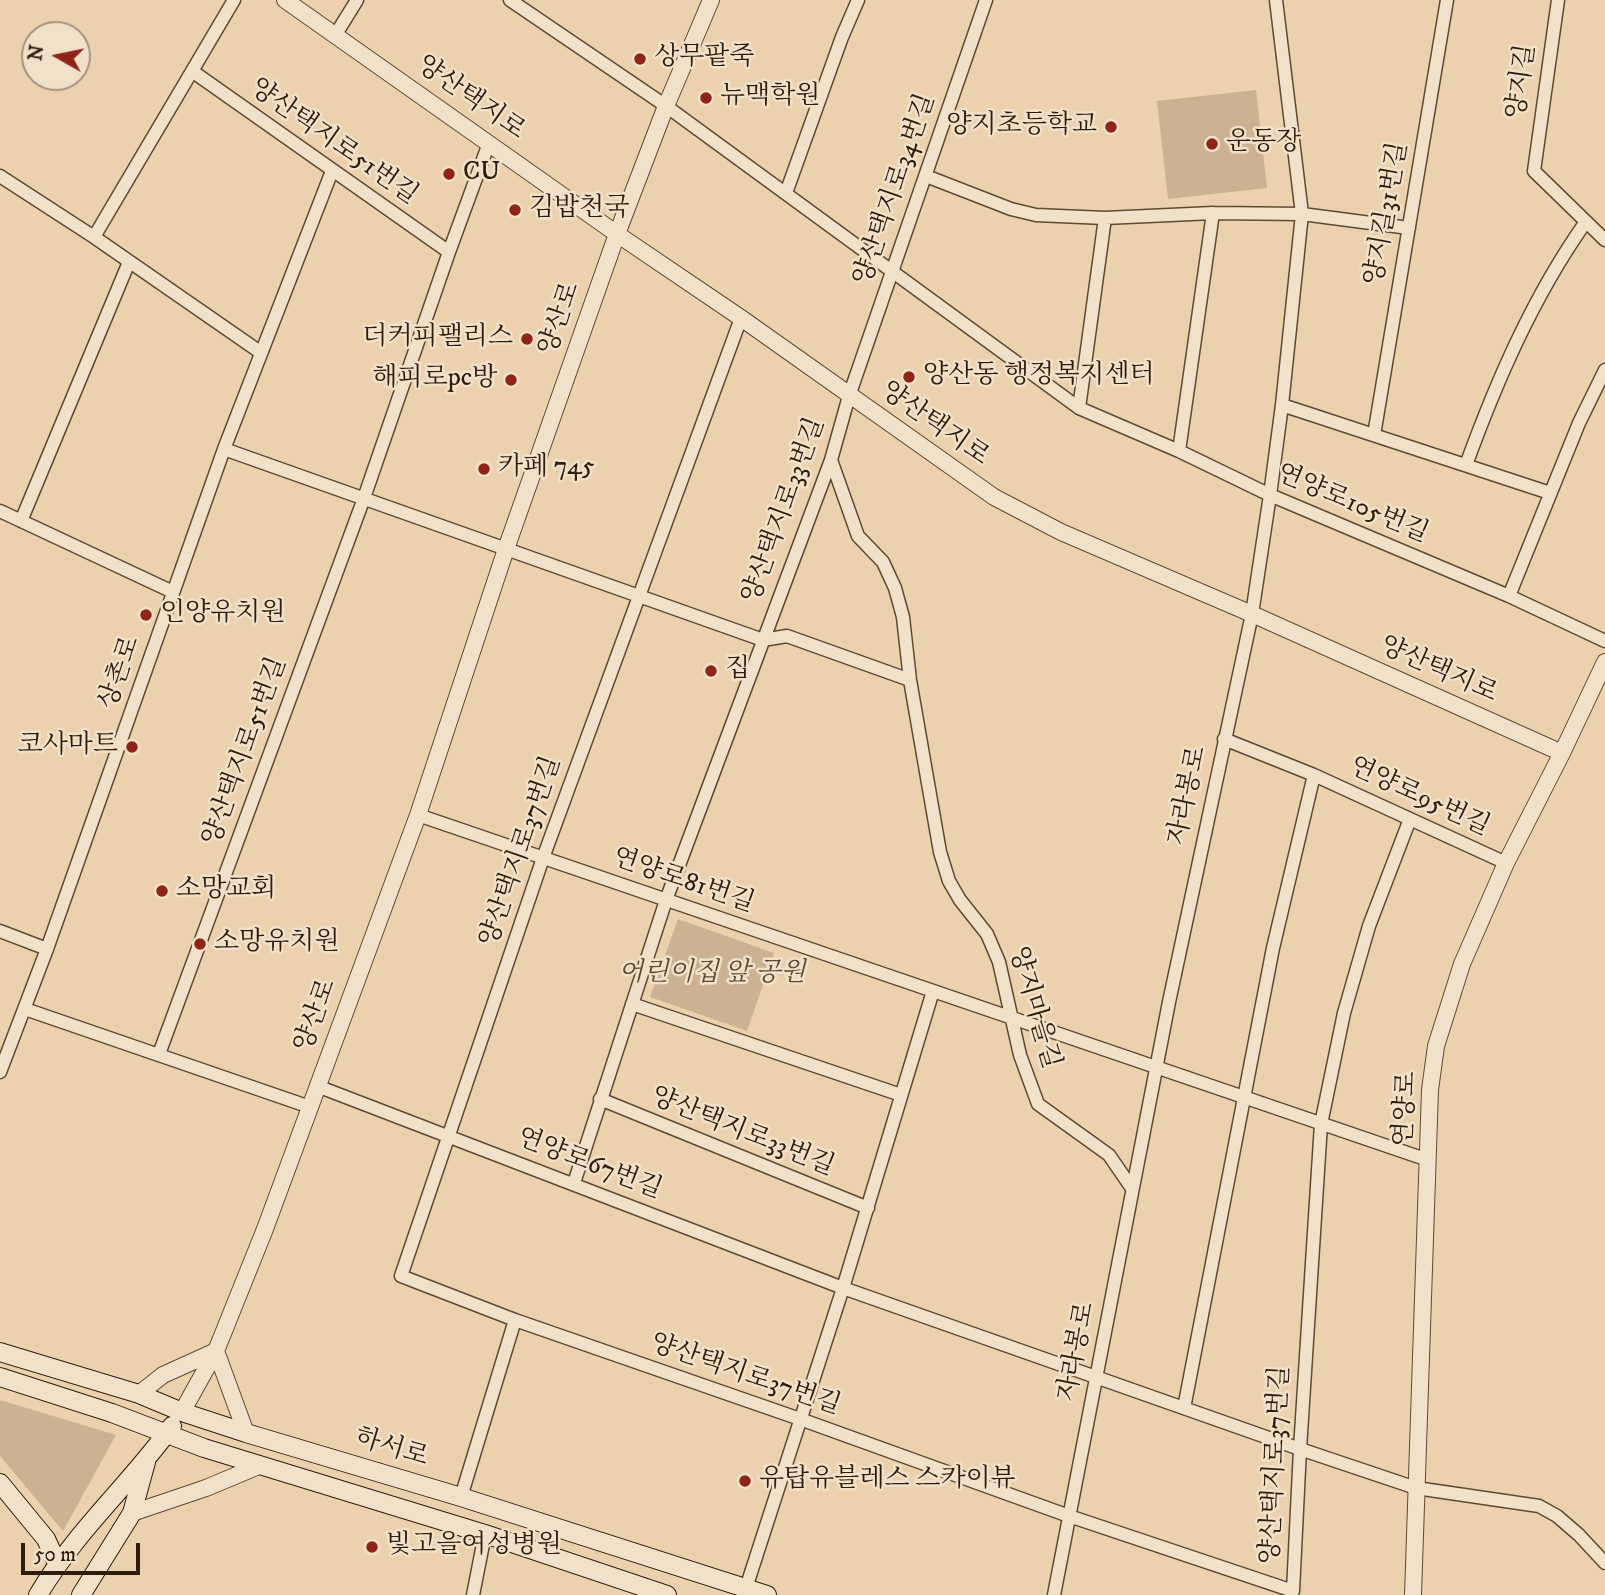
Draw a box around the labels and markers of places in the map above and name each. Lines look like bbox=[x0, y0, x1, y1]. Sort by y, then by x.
place label: 상무팥죽 bbox=[654, 43, 754, 75]
marker: 상무팥죽 bbox=[632, 51, 648, 67]
place label: 뉴맥학원 bbox=[720, 82, 820, 114]
marker: 뉴맥학원 bbox=[698, 90, 714, 106]
place label: 양지초등학교 bbox=[946, 111, 1097, 143]
marker: 양지초등학교 bbox=[1103, 119, 1119, 135]
place label: 운동장 bbox=[1226, 128, 1301, 160]
marker: 운동장 bbox=[1204, 136, 1220, 152]
place label: CU bbox=[463, 158, 500, 190]
marker: CU bbox=[441, 166, 457, 182]
place label: 김밥천국 bbox=[529, 194, 629, 226]
marker: 김밥천국 bbox=[507, 202, 523, 218]
place label: 더커피팰리스 bbox=[362, 323, 513, 355]
marker: 더커피팰리스 bbox=[519, 331, 535, 347]
place label: 양산동 행정복지센터 bbox=[923, 361, 1155, 393]
place label: 해피로pc방 bbox=[372, 364, 497, 396]
marker: 양산동 행정복지센터 bbox=[901, 369, 917, 385]
marker: 해피로pc방 bbox=[503, 372, 519, 388]
place label: 카페 745 bbox=[498, 453, 595, 485]
marker: 카페 745 bbox=[476, 461, 492, 477]
place label: 인양유치원 bbox=[160, 599, 286, 631]
marker: 인양유치원 bbox=[138, 607, 154, 623]
place label: 집 bbox=[725, 655, 750, 687]
marker: 집 bbox=[703, 663, 719, 679]
place label: 코사마트 bbox=[18, 731, 118, 763]
marker: 코사마트 bbox=[124, 739, 140, 755]
place label: 소망교회 bbox=[176, 875, 276, 907]
marker: 소망교회 bbox=[154, 883, 170, 899]
place label: 소망유치원 bbox=[214, 928, 340, 960]
marker: 소망유치원 bbox=[192, 936, 208, 952]
place label: 유탑유블레스 스카이뷰 bbox=[759, 1465, 1016, 1497]
marker: 유탑유블레스 스카이뷰 bbox=[737, 1473, 753, 1489]
place label: 빛고을여성병원 bbox=[386, 1531, 562, 1563]
marker: 빛고을여성병원 bbox=[364, 1539, 380, 1555]

